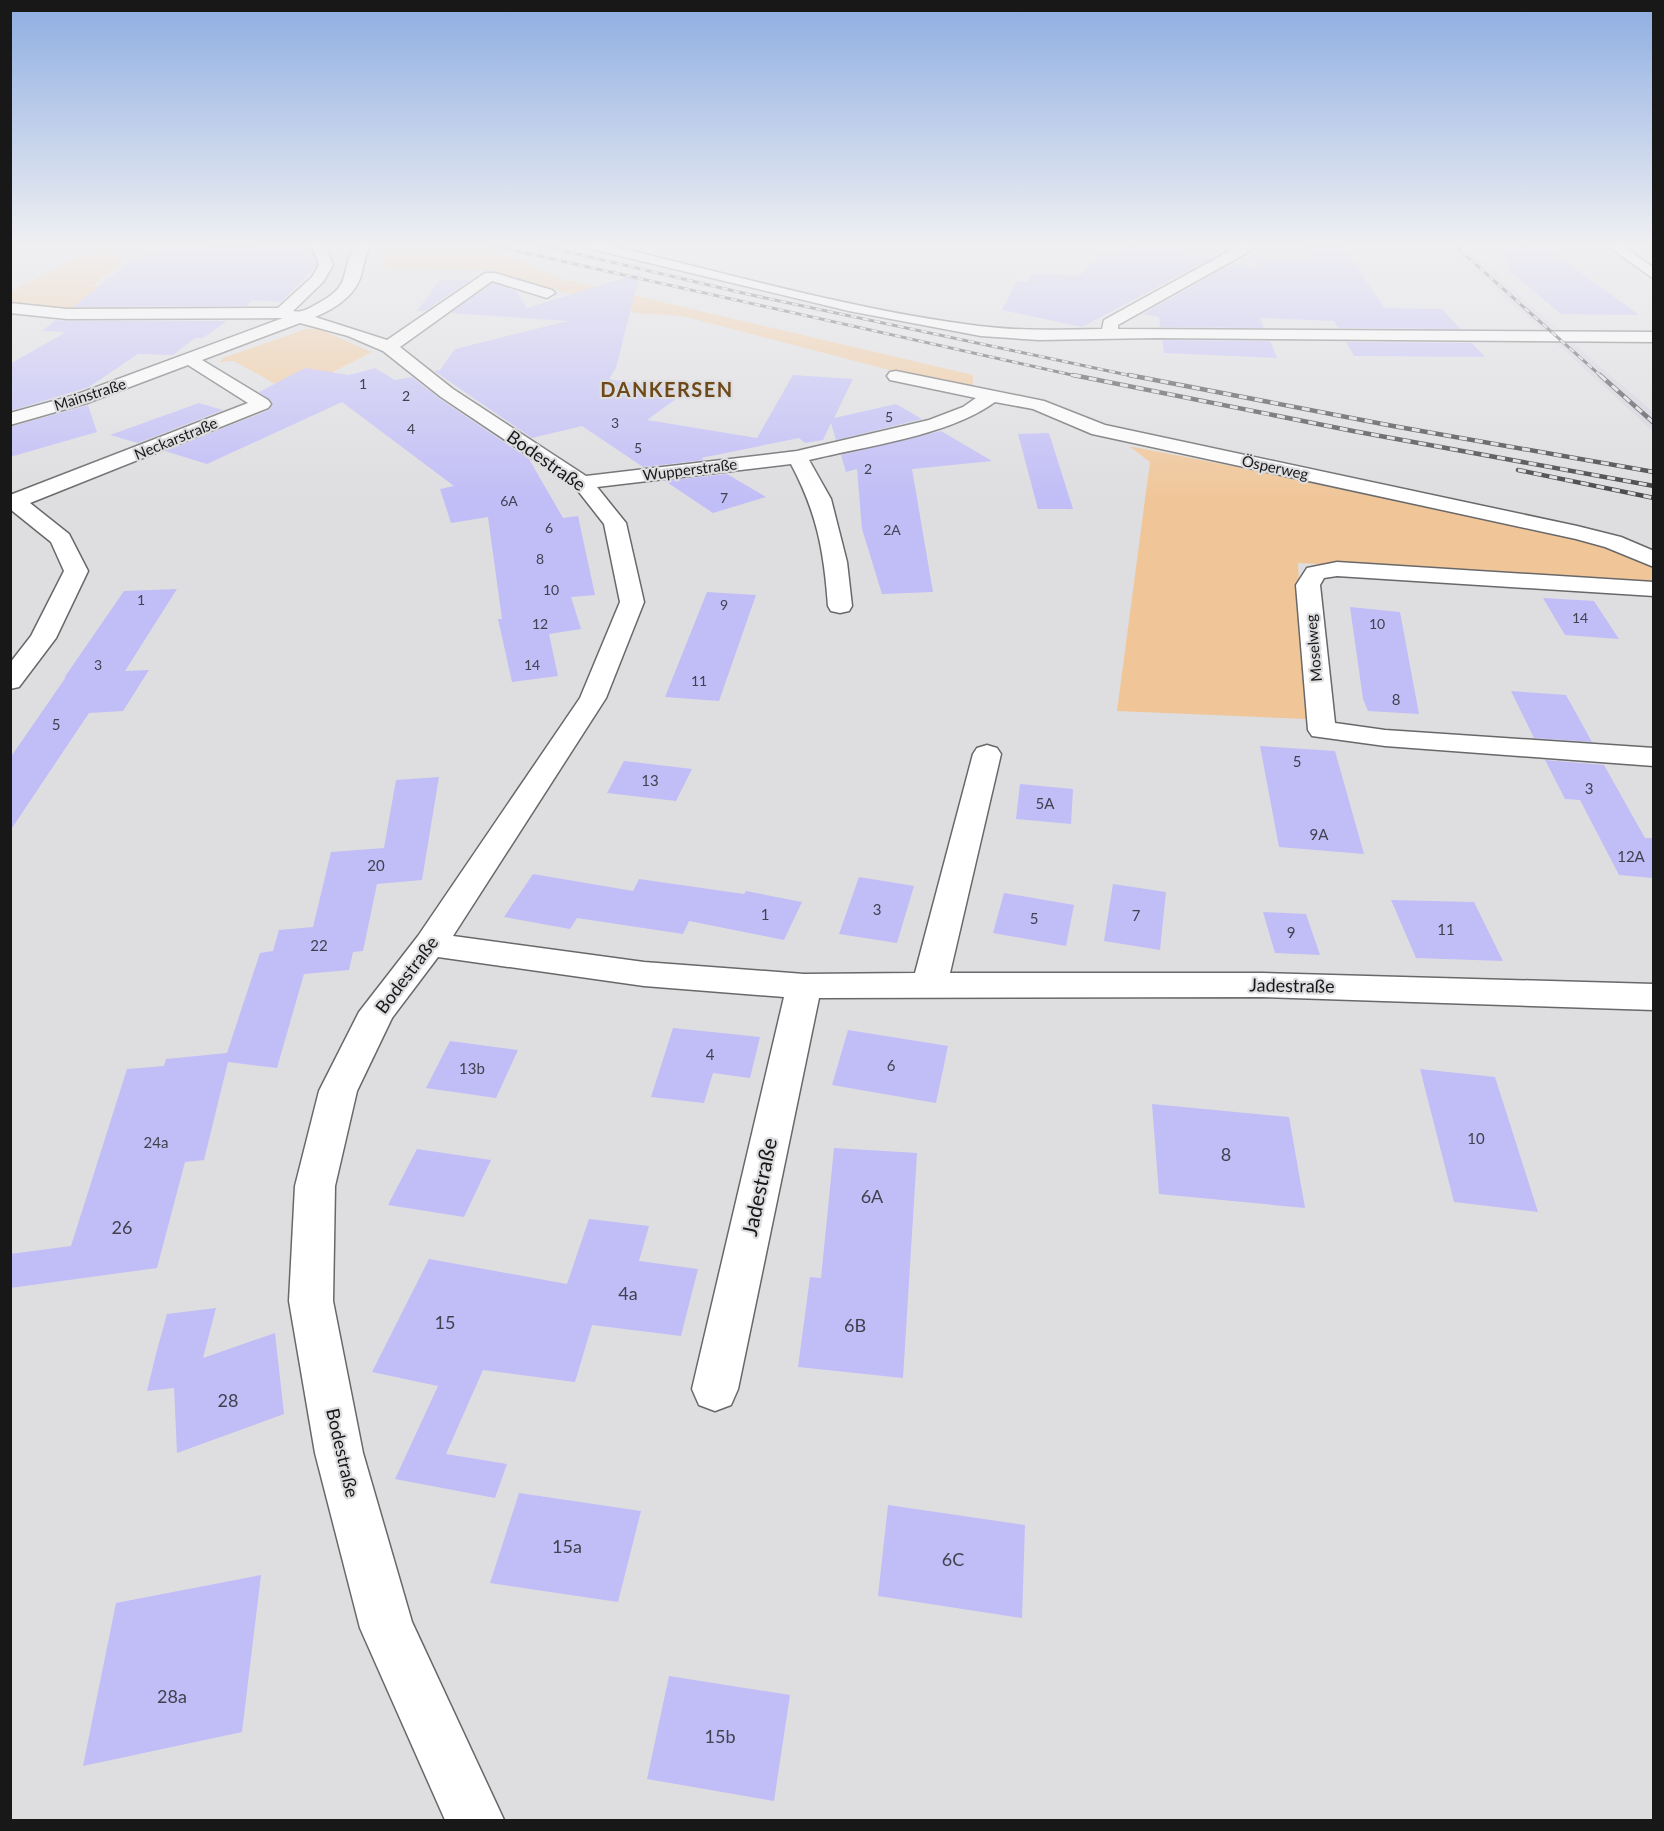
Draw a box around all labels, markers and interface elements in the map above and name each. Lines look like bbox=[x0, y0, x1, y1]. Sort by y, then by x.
street label: Mainstraße bbox=[52, 374, 128, 414]
house number: 1 bbox=[359, 375, 367, 392]
district label: DANKERSEN bbox=[600, 377, 734, 401]
house number: 2 bbox=[402, 387, 410, 404]
house number: 5 bbox=[885, 408, 893, 425]
street label: Neckarstraße bbox=[131, 413, 220, 463]
house number: 3 bbox=[611, 414, 619, 431]
house number: 4 bbox=[407, 420, 415, 437]
street label: Bodestraße bbox=[503, 425, 590, 495]
house number: 5 bbox=[634, 439, 642, 456]
street label: Ösperweg bbox=[1240, 451, 1310, 483]
street label: Wupperstraße bbox=[642, 454, 738, 484]
house number: 2 bbox=[864, 460, 872, 477]
house number: 7 bbox=[720, 489, 728, 506]
house number: 6A bbox=[500, 492, 518, 509]
house number: 6 bbox=[545, 519, 553, 536]
house number: 2A bbox=[883, 521, 901, 538]
house number: 8 bbox=[536, 550, 544, 567]
house number: 10 bbox=[543, 581, 559, 598]
house number: 1 bbox=[137, 591, 145, 608]
house number: 9 bbox=[720, 596, 728, 613]
house number: 14 bbox=[1572, 609, 1588, 626]
street label: Moselweg bbox=[1301, 613, 1325, 683]
house number: 12 bbox=[532, 615, 548, 632]
house number: 10 bbox=[1369, 615, 1385, 632]
house number: 3 bbox=[94, 656, 102, 673]
house number: 14 bbox=[524, 656, 540, 673]
house number: 11 bbox=[691, 672, 707, 689]
house number: 8 bbox=[1392, 690, 1400, 708]
house number: 5 bbox=[52, 715, 60, 733]
house number: 5 bbox=[1293, 752, 1301, 770]
house number: 13 bbox=[641, 771, 659, 789]
house number: 3 bbox=[1585, 779, 1593, 797]
house number: 5A bbox=[1036, 794, 1055, 812]
house number: 9A bbox=[1310, 825, 1329, 843]
house number: 12A bbox=[1617, 847, 1646, 865]
house number: 20 bbox=[367, 856, 385, 874]
house number: 3 bbox=[873, 900, 881, 918]
house number: 1 bbox=[761, 905, 769, 923]
house number: 7 bbox=[1132, 906, 1141, 924]
house number: 5 bbox=[1030, 909, 1038, 927]
house number: 11 bbox=[1437, 920, 1455, 938]
house number: 9 bbox=[1287, 923, 1295, 941]
street label: Bodestraße bbox=[370, 932, 442, 1017]
house number: 22 bbox=[310, 936, 328, 954]
street label: Jadestraße bbox=[1249, 973, 1335, 997]
house number: 4 bbox=[706, 1045, 715, 1063]
house number: 6 bbox=[887, 1056, 896, 1074]
house number: 13b bbox=[459, 1059, 485, 1077]
house number: 10 bbox=[1467, 1129, 1485, 1147]
house number: 24a bbox=[144, 1133, 168, 1151]
street label: Jadestraße bbox=[736, 1135, 781, 1238]
house number: 8 bbox=[1221, 1143, 1231, 1165]
house number: 6A bbox=[861, 1185, 884, 1207]
house number: 26 bbox=[112, 1216, 132, 1238]
house number: 4a bbox=[618, 1282, 638, 1304]
house number: 15 bbox=[435, 1311, 455, 1333]
house number: 6B bbox=[844, 1314, 866, 1336]
house number: 28 bbox=[218, 1389, 238, 1411]
street label: Bodestraße bbox=[322, 1406, 364, 1500]
house number: 15a bbox=[552, 1535, 582, 1557]
house number: 6C bbox=[942, 1548, 964, 1570]
house number: 28a bbox=[157, 1685, 187, 1707]
house number: 15b bbox=[705, 1725, 735, 1747]

